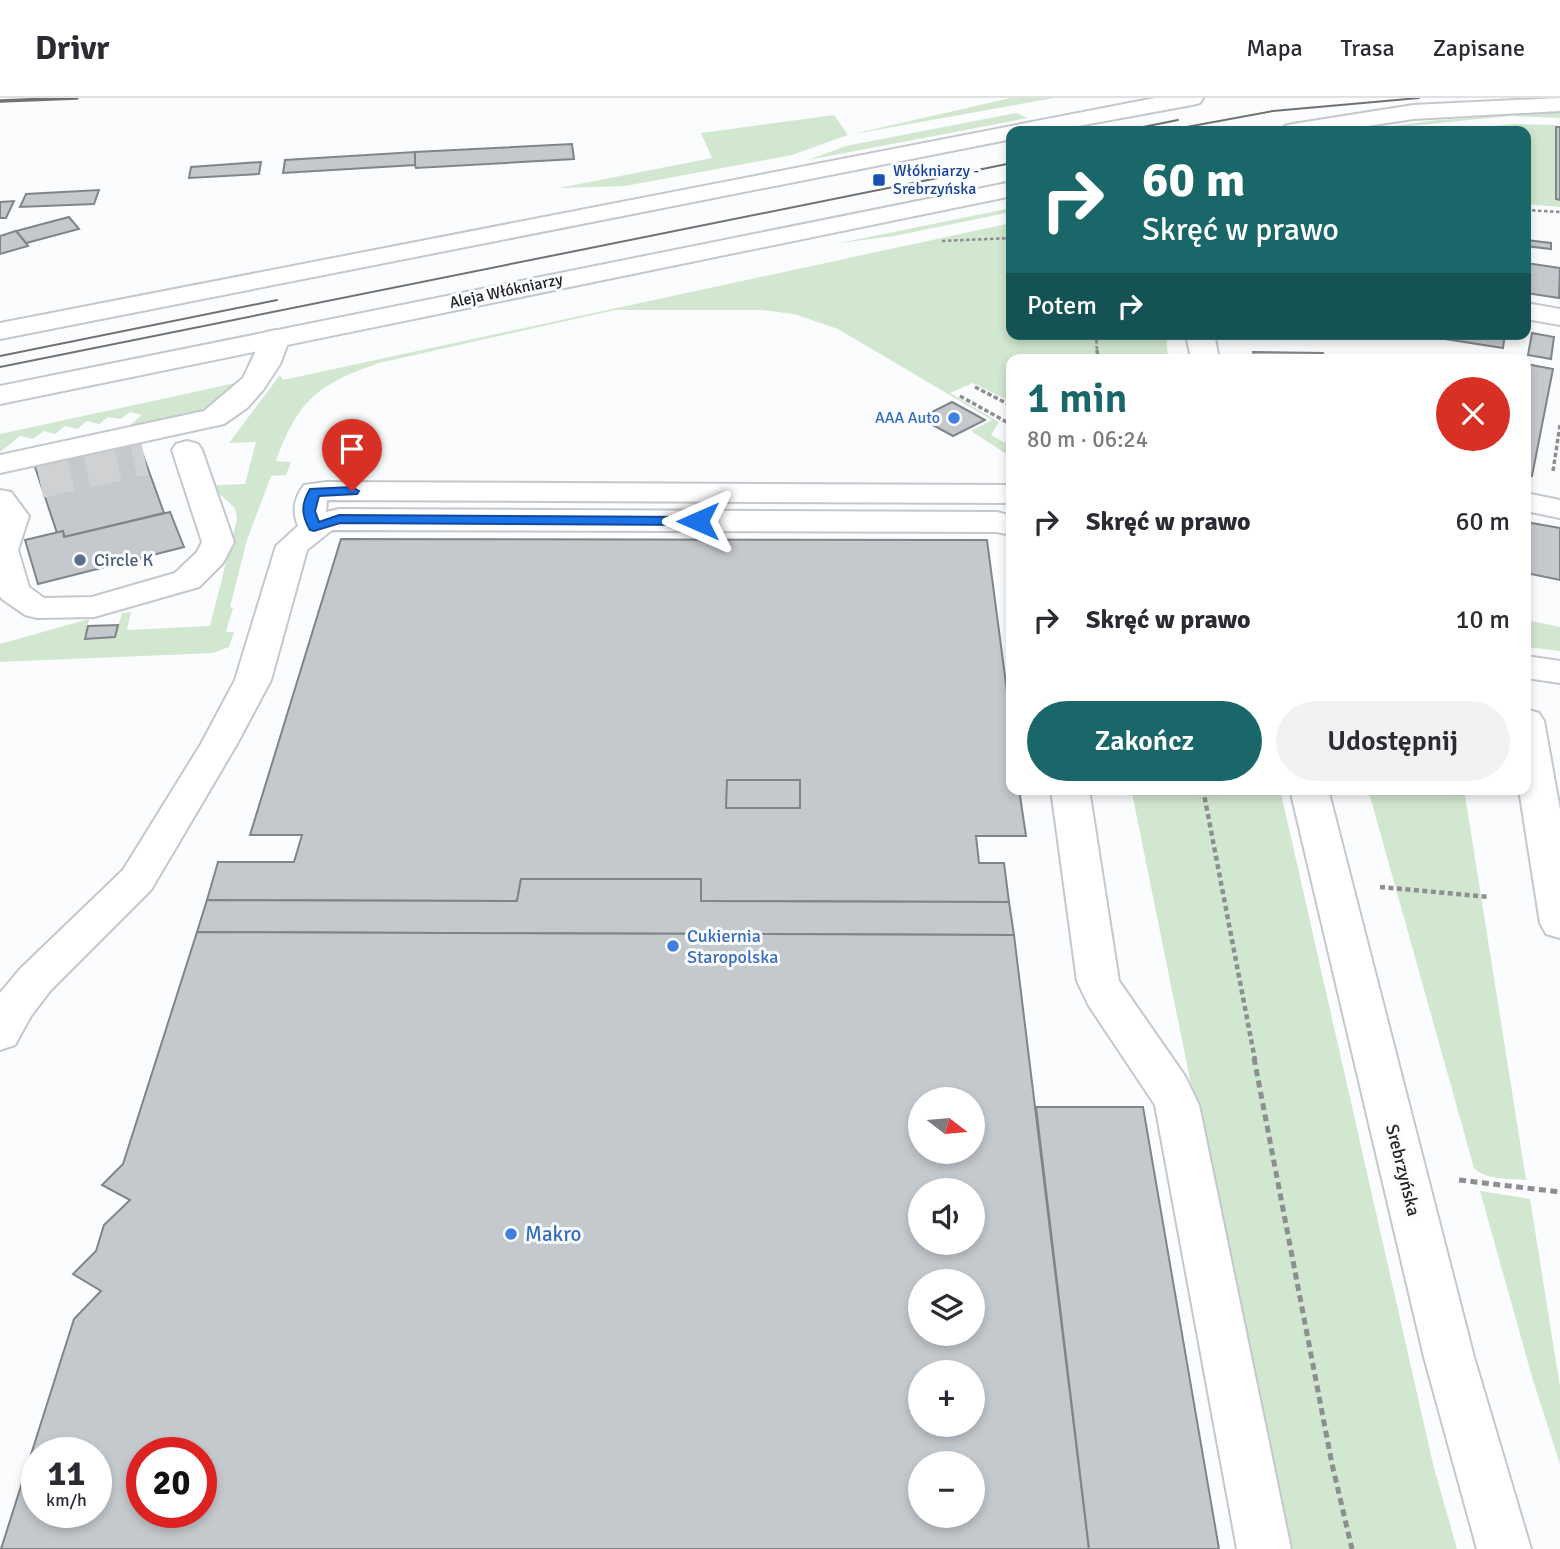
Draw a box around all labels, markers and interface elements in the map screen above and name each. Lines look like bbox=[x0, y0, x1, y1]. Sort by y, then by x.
text: Drivr bbox=[35, 28, 109, 69]
text: Mapa bbox=[1246, 33, 1303, 63]
text: Trasa bbox=[1341, 33, 1395, 63]
text: Zapisane bbox=[1433, 33, 1525, 63]
text: 60 m bbox=[1142, 150, 1245, 210]
icon: right bbox=[1027, 154, 1118, 245]
place label: Włókniarzy - Srebrzyńska bbox=[893, 161, 979, 199]
marker: Włókniarzy - Srebrzyńska bbox=[871, 172, 887, 188]
text: Skręć w prawo bbox=[1142, 210, 1339, 249]
street label: Aleja Włókniarzy bbox=[448, 269, 565, 313]
icon: right bbox=[1111, 287, 1149, 325]
text: Potem bbox=[1027, 290, 1097, 322]
text: 1 min bbox=[1027, 373, 1128, 424]
button: close bbox=[1436, 377, 1510, 451]
place label: AAA Auto bbox=[875, 408, 940, 428]
marker: AAA Auto bbox=[946, 410, 962, 426]
pin bbox=[322, 419, 382, 491]
text: 80 m · 06:24 bbox=[1027, 425, 1148, 454]
icon: arrive bbox=[333, 430, 371, 468]
position arrow bbox=[661, 484, 735, 558]
icon: right bbox=[1027, 503, 1065, 541]
text: Skręć w prawo bbox=[1086, 506, 1251, 538]
text: 60 m bbox=[1455, 506, 1510, 538]
place label: Circle K bbox=[94, 549, 154, 571]
marker: Circle K bbox=[72, 552, 88, 568]
icon: right bbox=[1027, 601, 1065, 639]
text: Skręć w prawo bbox=[1086, 604, 1251, 636]
text: 10 m bbox=[1455, 604, 1510, 636]
button: Zakończ bbox=[1027, 701, 1262, 781]
button: Udostępnij bbox=[1276, 701, 1510, 781]
place label: Cukiernia Staropolska bbox=[687, 925, 778, 968]
marker: Cukiernia Staropolska bbox=[665, 938, 681, 954]
north arrow bbox=[908, 1087, 985, 1164]
map controls bbox=[908, 1087, 985, 1528]
street label: Srebrzyńska bbox=[1381, 1122, 1425, 1218]
button: sound bbox=[908, 1178, 985, 1255]
place label: Makro bbox=[525, 1221, 581, 1247]
marker: Makro bbox=[503, 1226, 519, 1242]
button: layers bbox=[908, 1269, 985, 1346]
button: + bbox=[908, 1360, 985, 1437]
speed limit sign: 20 bbox=[126, 1437, 217, 1528]
button: − bbox=[908, 1451, 985, 1528]
text: 11 bbox=[48, 1452, 85, 1495]
text: km/h bbox=[46, 1489, 87, 1511]

